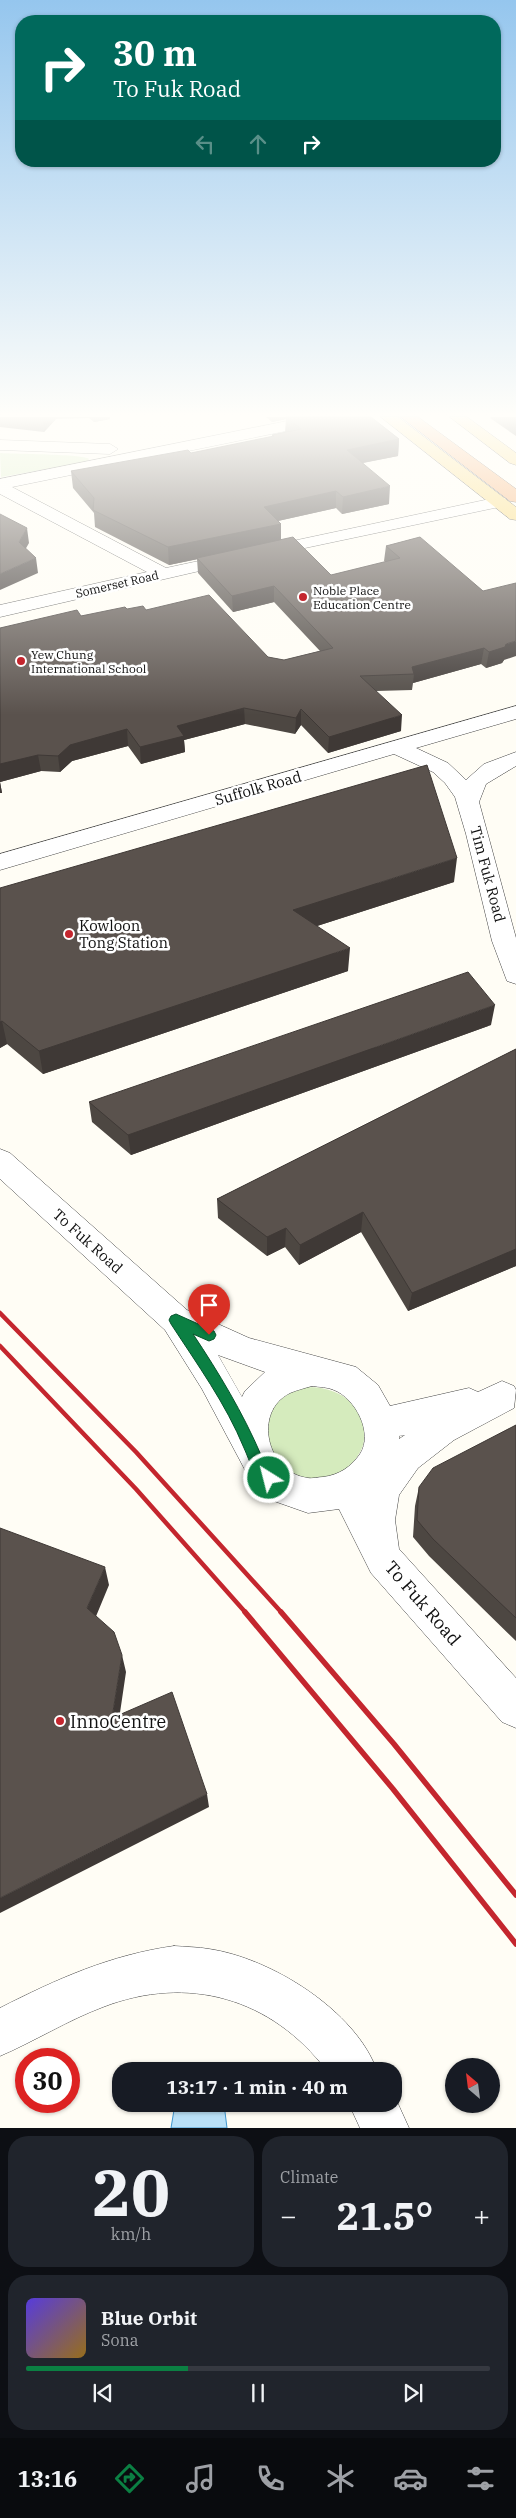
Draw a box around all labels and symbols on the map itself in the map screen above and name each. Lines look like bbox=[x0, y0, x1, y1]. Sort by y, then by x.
street label: Somerset Road bbox=[74, 567, 160, 601]
place label: Noble Place Education Centre bbox=[313, 583, 411, 612]
marker: Noble Place Education Centre bbox=[297, 591, 309, 603]
place label: Yew Chung International School bbox=[31, 647, 147, 676]
marker: Yew Chung International School bbox=[15, 655, 27, 667]
street label: Suffolk Road bbox=[212, 767, 304, 809]
street label: Tim Fuk Road bbox=[466, 824, 510, 924]
place label: Kowloon Tong Station bbox=[79, 916, 168, 952]
marker: Kowloon Tong Station bbox=[63, 928, 75, 940]
street label: To Fuk Road bbox=[49, 1205, 127, 1277]
pin bbox=[188, 1284, 230, 1335]
position arrow bbox=[242, 1451, 294, 1503]
street label: To Fuk Road bbox=[380, 1556, 466, 1650]
place label: InnoCentre bbox=[70, 1710, 166, 1733]
marker: InnoCentre bbox=[54, 1715, 66, 1727]
speed limit sign: 30 bbox=[15, 2048, 80, 2113]
north arrow bbox=[445, 2058, 500, 2112]

